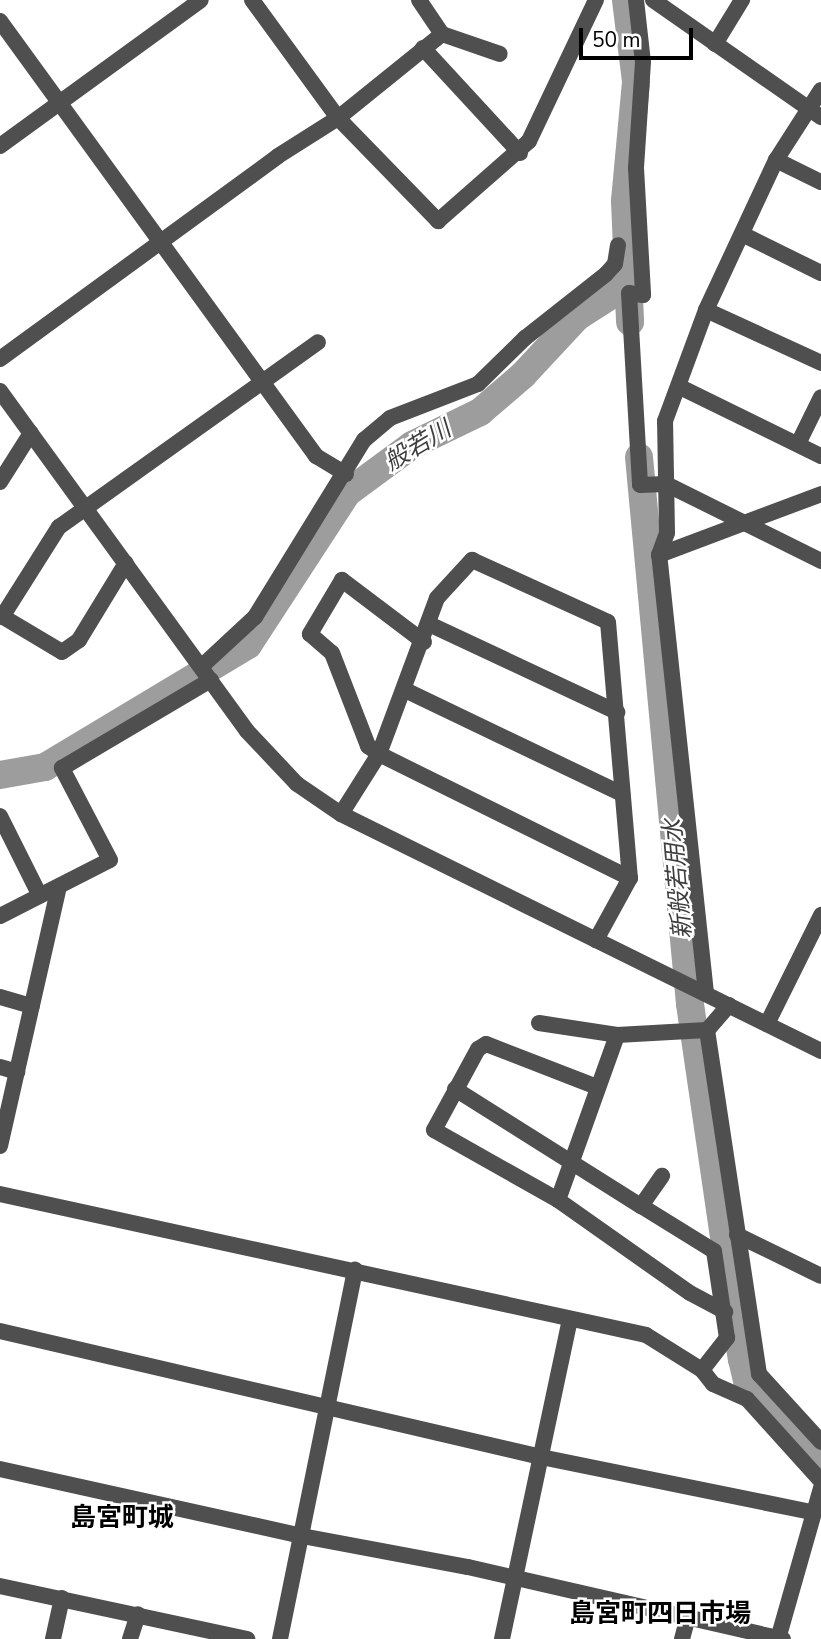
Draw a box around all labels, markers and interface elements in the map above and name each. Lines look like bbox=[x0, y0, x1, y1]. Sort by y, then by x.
scale bar bbox=[583, 14, 697, 58]
text: 50 m bbox=[592, 26, 641, 54]
water label: 般若川 bbox=[380, 415, 456, 477]
water label: 新般若用水 bbox=[658, 818, 698, 940]
district label: 島宮町城 bbox=[70, 1502, 174, 1534]
district label: 島宮町四日市場 bbox=[569, 1598, 751, 1630]

